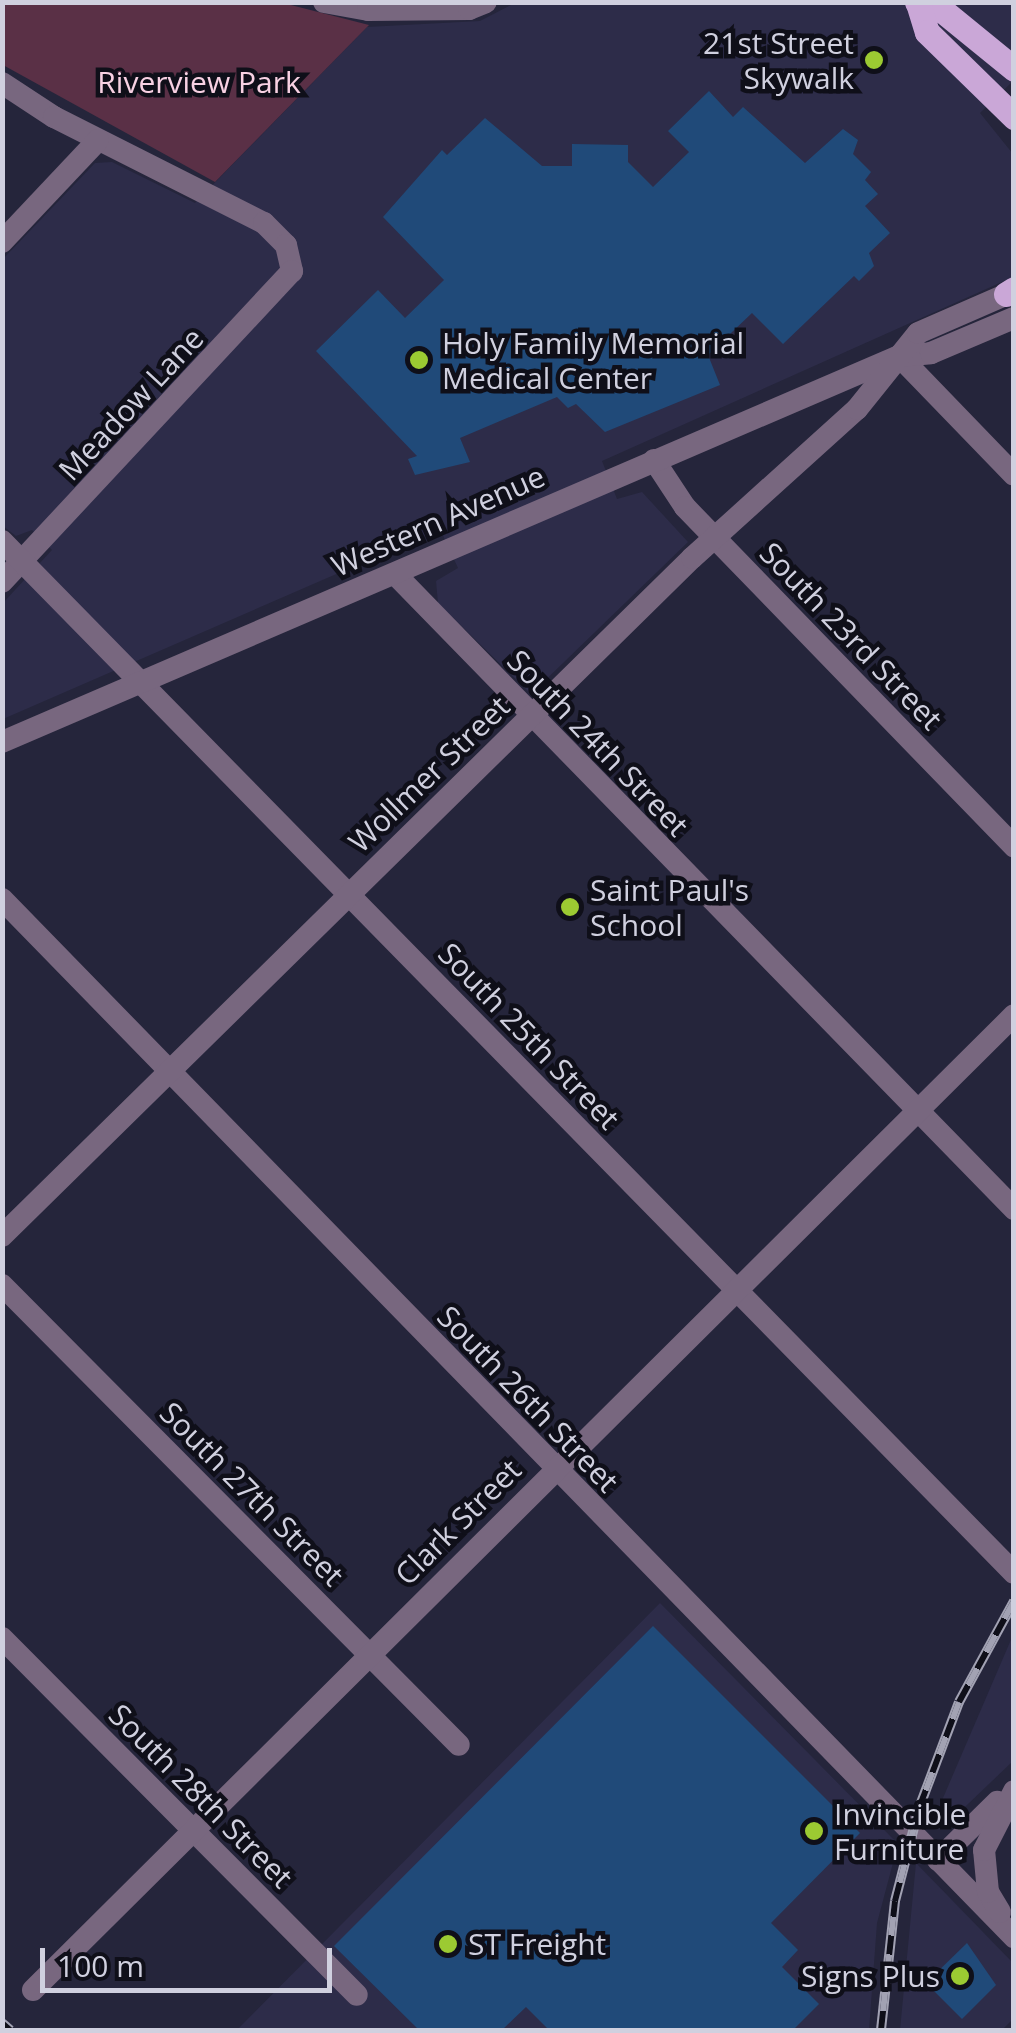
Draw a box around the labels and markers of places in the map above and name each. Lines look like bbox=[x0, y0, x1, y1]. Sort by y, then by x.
place label: 21st Street Skywalk bbox=[703, 25, 854, 96]
marker: 21st Street Skywalk bbox=[863, 49, 885, 71]
place label: Holy Family Memorial Medical Center bbox=[442, 325, 744, 396]
marker: Holy Family Memorial Medical Center bbox=[406, 347, 432, 373]
place label: Saint Paul's School bbox=[590, 872, 749, 942]
marker: Saint Paul's School bbox=[559, 896, 581, 918]
place label: Invincible Furniture bbox=[834, 1796, 966, 1866]
marker: Invincible Furniture bbox=[803, 1820, 825, 1842]
place label: ST Freight bbox=[468, 1926, 606, 1962]
marker: ST Freight bbox=[437, 1933, 459, 1955]
place label: Signs Plus bbox=[801, 1958, 940, 1994]
marker: Signs Plus bbox=[949, 1965, 971, 1987]

